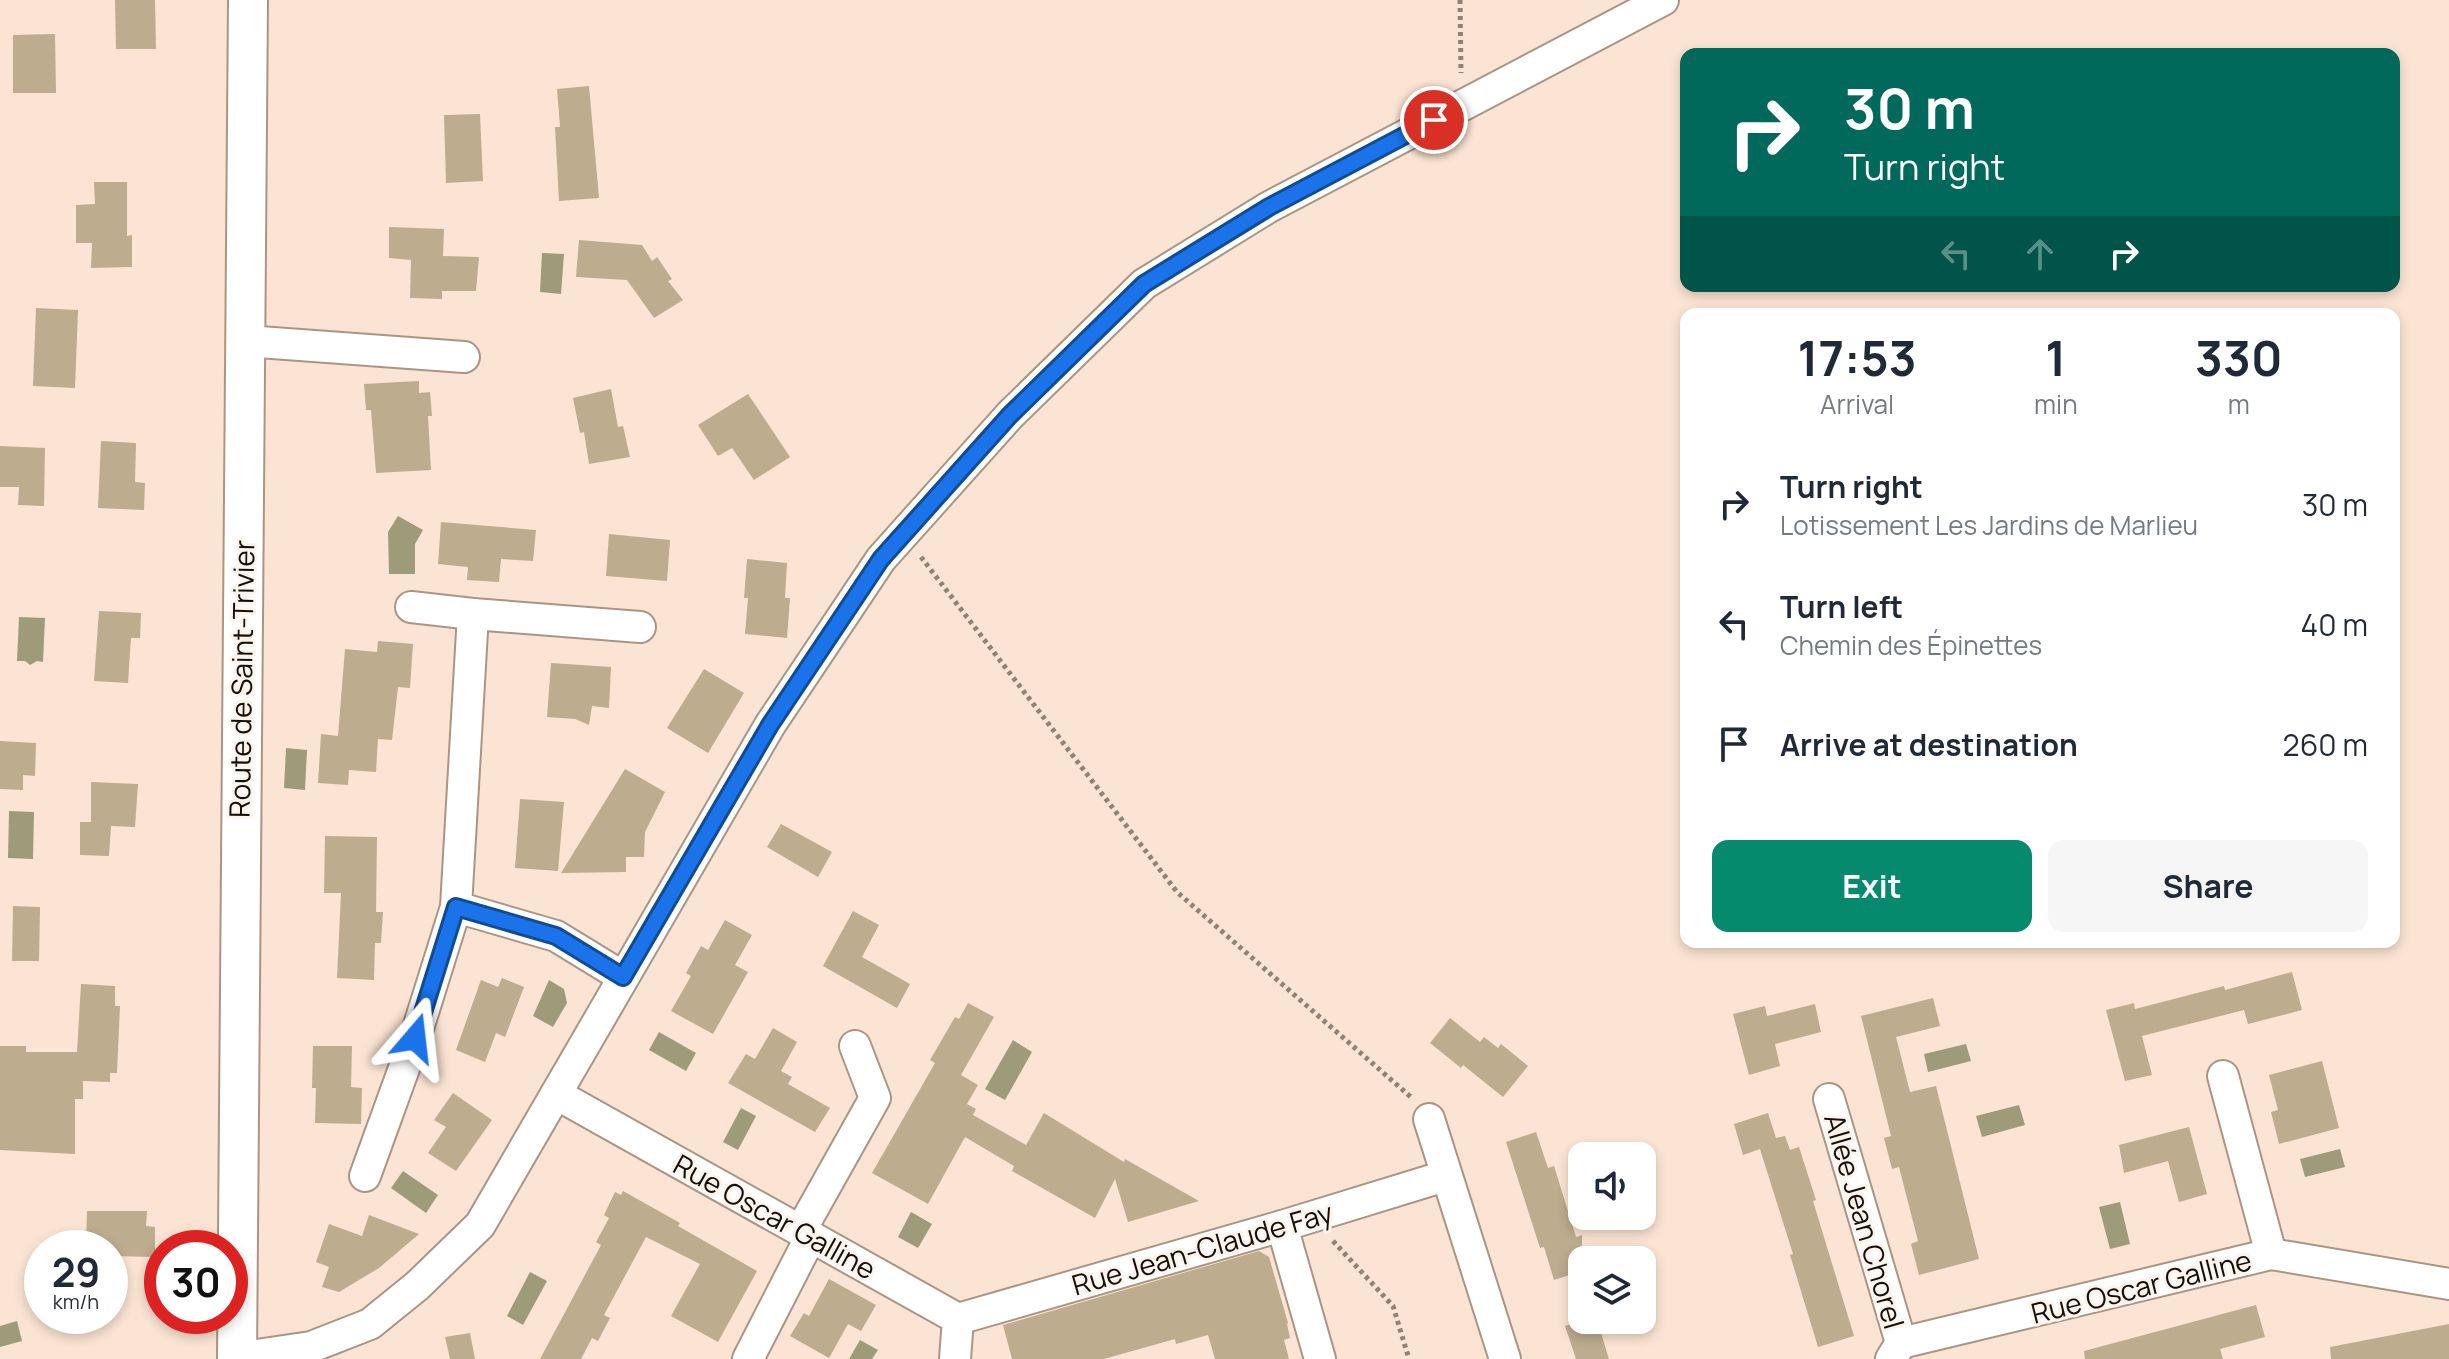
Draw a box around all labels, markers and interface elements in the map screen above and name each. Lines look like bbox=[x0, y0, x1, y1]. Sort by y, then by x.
text: 30 m bbox=[1844, 69, 1975, 146]
icon: right bbox=[1712, 80, 1816, 184]
pin bbox=[1400, 86, 1468, 154]
icon: arrive bbox=[1412, 98, 1456, 142]
text: Turn right bbox=[1844, 142, 2005, 191]
icon: left bbox=[1934, 232, 1978, 276]
icon: ahead bbox=[2018, 232, 2062, 276]
icon: right bbox=[2102, 232, 2146, 276]
text: 17:53 bbox=[1797, 325, 1917, 390]
text: 1 bbox=[2045, 325, 2066, 390]
text: 330 bbox=[2195, 325, 2283, 390]
text: Arrival bbox=[1820, 386, 1894, 422]
text: min bbox=[2034, 386, 2078, 422]
text: m bbox=[2228, 386, 2250, 422]
text: Turn right bbox=[1780, 466, 1923, 507]
icon: right bbox=[1712, 482, 1756, 526]
text: 30 m bbox=[2302, 484, 2368, 525]
text: Lotissement Les Jardins de Marlieu bbox=[1780, 507, 2198, 543]
street label: Route de Saint-Trivier bbox=[220, 540, 262, 818]
text: Turn left bbox=[1780, 586, 1903, 627]
icon: left bbox=[1712, 602, 1756, 646]
text: 40 m bbox=[2301, 604, 2368, 645]
text: Chemin des Épinettes bbox=[1780, 627, 2042, 663]
icon: arrive bbox=[1712, 722, 1756, 766]
text: Arrive at destination bbox=[1780, 724, 2078, 765]
text: 260 m bbox=[2283, 724, 2368, 765]
button: Exit bbox=[1712, 840, 2032, 932]
button: Share bbox=[2048, 840, 2368, 932]
position arrow bbox=[373, 996, 457, 1080]
street label: Allée Jean Chorel bbox=[1816, 1109, 1914, 1333]
map controls bbox=[1568, 1142, 1656, 1334]
button: sound bbox=[1568, 1142, 1656, 1230]
street label: Rue Oscar Galline bbox=[667, 1145, 883, 1287]
street label: Rue Jean-Claude Fay bbox=[1067, 1193, 1337, 1303]
speed limit sign: 30 bbox=[144, 1230, 248, 1334]
street label: Rue Oscar Galline bbox=[2027, 1240, 2255, 1332]
text: 29 bbox=[52, 1244, 100, 1299]
button: layers bbox=[1568, 1246, 1656, 1334]
text: km/h bbox=[53, 1288, 99, 1315]

